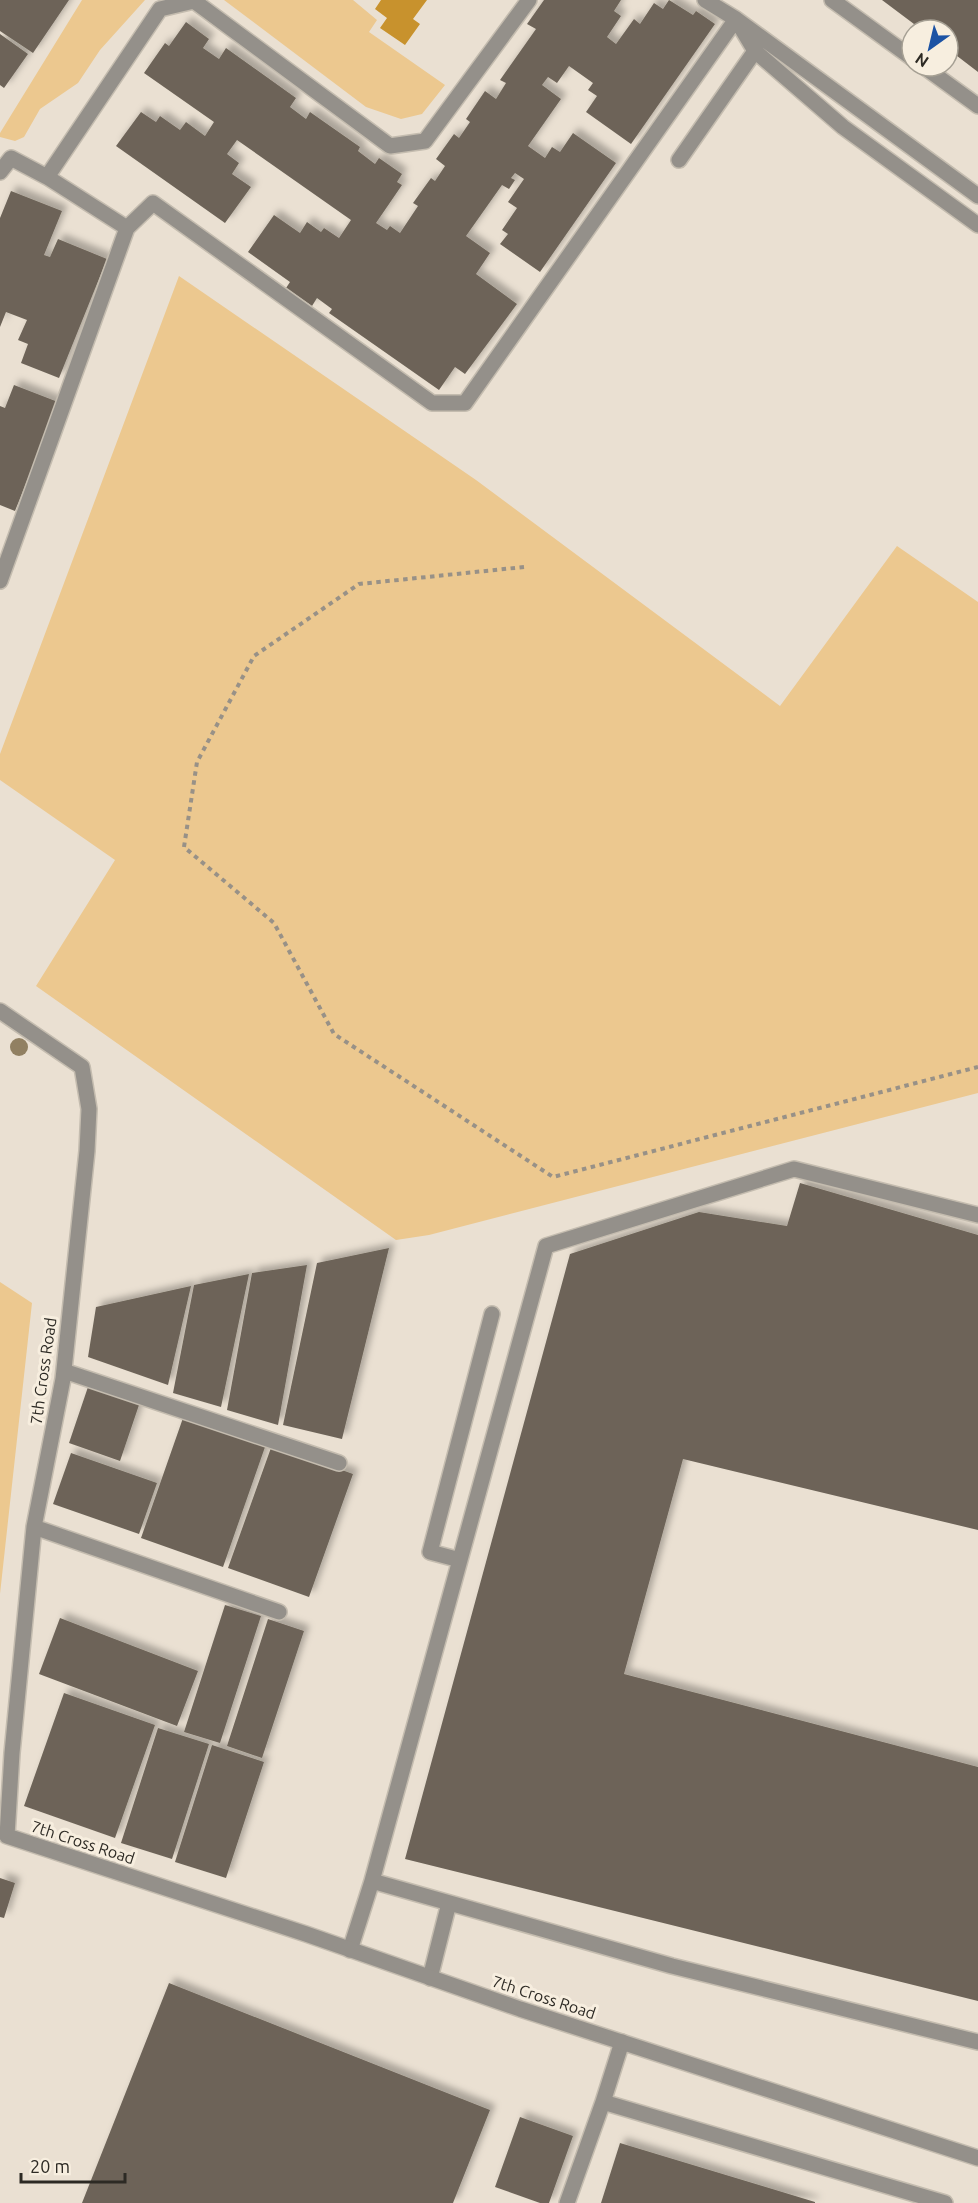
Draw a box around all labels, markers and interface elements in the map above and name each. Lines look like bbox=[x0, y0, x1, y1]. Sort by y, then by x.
north arrow bbox=[900, 18, 960, 78]
text: N bbox=[912, 50, 932, 71]
street label: 7th Cross Road bbox=[27, 1316, 59, 1426]
street label: 7th Cross Road bbox=[29, 1817, 137, 1867]
street label: 7th Cross Road bbox=[490, 1972, 598, 2022]
scale bar bbox=[21, 2146, 124, 2184]
text: 20 m bbox=[30, 2156, 70, 2176]

